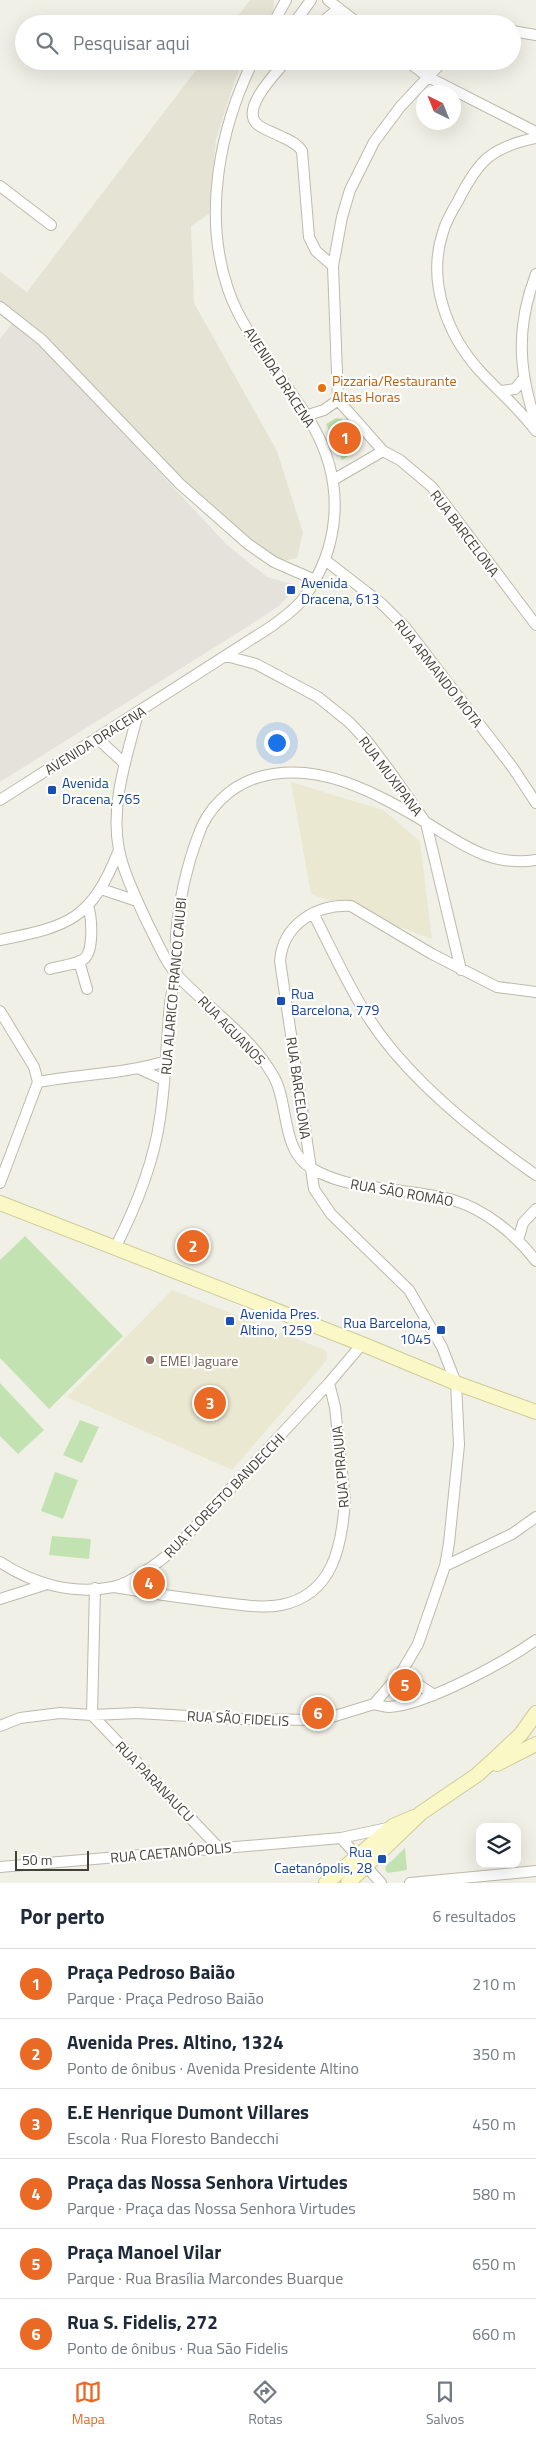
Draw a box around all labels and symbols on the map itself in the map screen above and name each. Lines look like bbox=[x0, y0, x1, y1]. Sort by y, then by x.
north arrow bbox=[416, 85, 461, 130]
street label: AVENIDA DRACENA bbox=[240, 323, 321, 432]
place label: Pizzaria/Restaurante Altas Horas bbox=[332, 370, 457, 407]
marker: Pizzaria/Restaurante Altas Horas bbox=[316, 382, 328, 394]
pin: 1 bbox=[329, 419, 361, 457]
street label: RUA BARCELONA bbox=[426, 485, 505, 581]
place label: Avenida Dracena, 613 bbox=[301, 572, 379, 609]
marker: Avenida Dracena, 613 bbox=[285, 584, 297, 596]
street label: RUA ARMANDO MOTA bbox=[390, 614, 489, 732]
street label: AVENIDA DRACENA bbox=[40, 700, 150, 780]
your location bbox=[264, 730, 290, 756]
street label: RUA MUXIPANA bbox=[354, 732, 428, 821]
place label: Avenida Dracena, 765 bbox=[62, 772, 140, 809]
marker: Avenida Dracena, 765 bbox=[46, 784, 58, 796]
street label: RUA ALARICO FRANCO CAIUBI bbox=[155, 896, 191, 1076]
place label: Rua Barcelona, 779 bbox=[291, 983, 379, 1020]
street label: RUA AGUANOS bbox=[193, 991, 271, 1069]
marker: Rua Barcelona, 779 bbox=[275, 995, 287, 1007]
street label: RUA BARCELONA bbox=[281, 1035, 317, 1141]
street label: RUA SÃO ROMÃO bbox=[349, 1173, 455, 1211]
pin: 2 bbox=[177, 1227, 209, 1265]
place label: Avenida Pres. Altino, 1259 bbox=[240, 1303, 319, 1340]
place label: Rua Barcelona, 1045 bbox=[343, 1312, 431, 1349]
marker: Avenida Pres. Altino, 1259 bbox=[224, 1315, 236, 1327]
marker: Rua Barcelona, 1045 bbox=[435, 1324, 447, 1336]
place label: EMEI Jaguare bbox=[160, 1350, 238, 1371]
marker: EMEI Jaguare bbox=[144, 1354, 156, 1366]
pin: 3 bbox=[194, 1384, 226, 1422]
street label: RUA PIRAJUIA bbox=[326, 1424, 354, 1509]
street label: RUA FLORESTO BANDECCHI bbox=[159, 1428, 289, 1562]
pin: 4 bbox=[133, 1564, 165, 1602]
pin: 5 bbox=[389, 1666, 421, 1704]
pin: 6 bbox=[302, 1694, 334, 1732]
street label: RUA SÃO FIDELIS bbox=[186, 1705, 290, 1731]
street label: RUA PARANAUCU bbox=[111, 1736, 199, 1826]
street label: RUA CAETANÓPOLIS bbox=[109, 1836, 233, 1868]
place label: Rua Caetanópolis, 28 bbox=[274, 1841, 372, 1878]
scale bar bbox=[15, 1848, 89, 1871]
marker: Rua Caetanópolis, 28 bbox=[376, 1853, 388, 1865]

